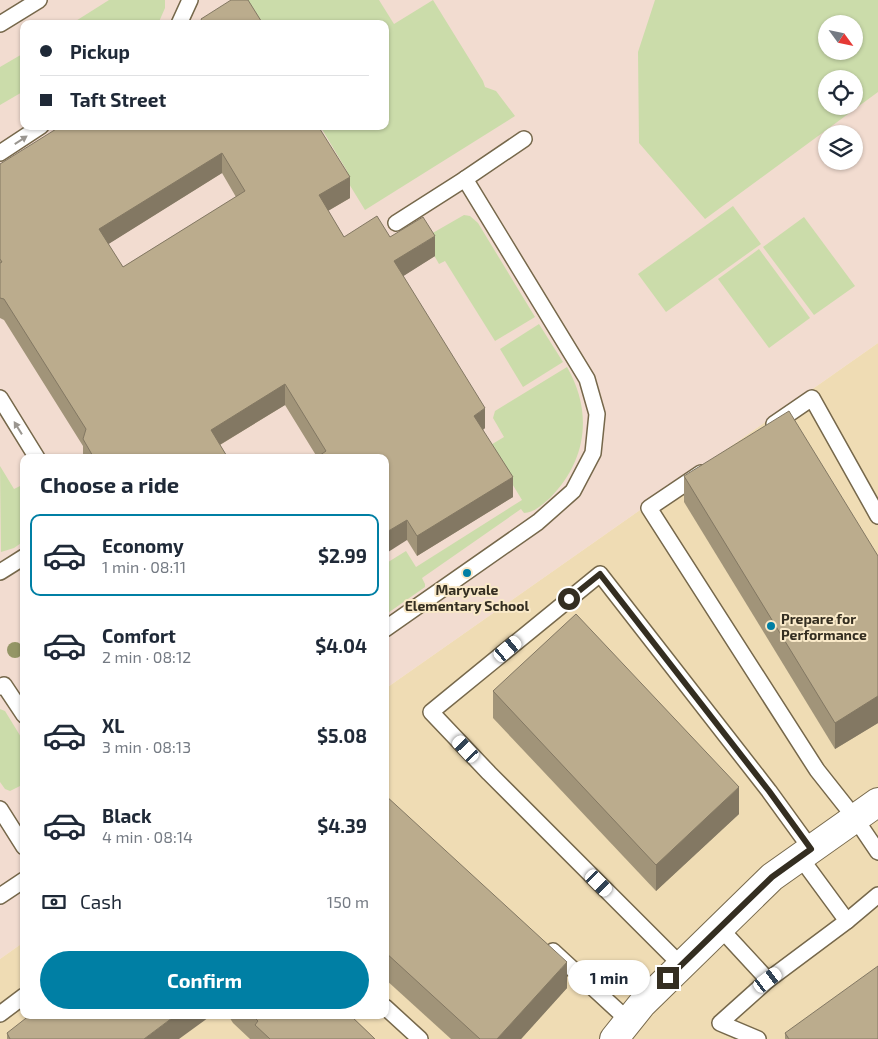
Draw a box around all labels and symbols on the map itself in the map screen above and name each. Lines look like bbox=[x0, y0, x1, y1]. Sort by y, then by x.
north arrow bbox=[818, 15, 862, 60]
one-way arrow bbox=[14, 135, 27, 144]
one-way arrow bbox=[14, 421, 23, 434]
marker: Maryvale Elementary School bbox=[461, 567, 473, 579]
place label: Maryvale Elementary School bbox=[405, 581, 530, 614]
route start bbox=[558, 588, 580, 610]
place label: Prepare for Performance bbox=[781, 610, 867, 643]
marker: Prepare for Performance bbox=[765, 620, 777, 632]
car bbox=[491, 634, 524, 664]
car bbox=[450, 733, 481, 765]
car bbox=[583, 867, 614, 899]
callout: 1 min bbox=[568, 960, 650, 996]
car bbox=[751, 965, 784, 995]
route end bbox=[657, 967, 679, 989]

